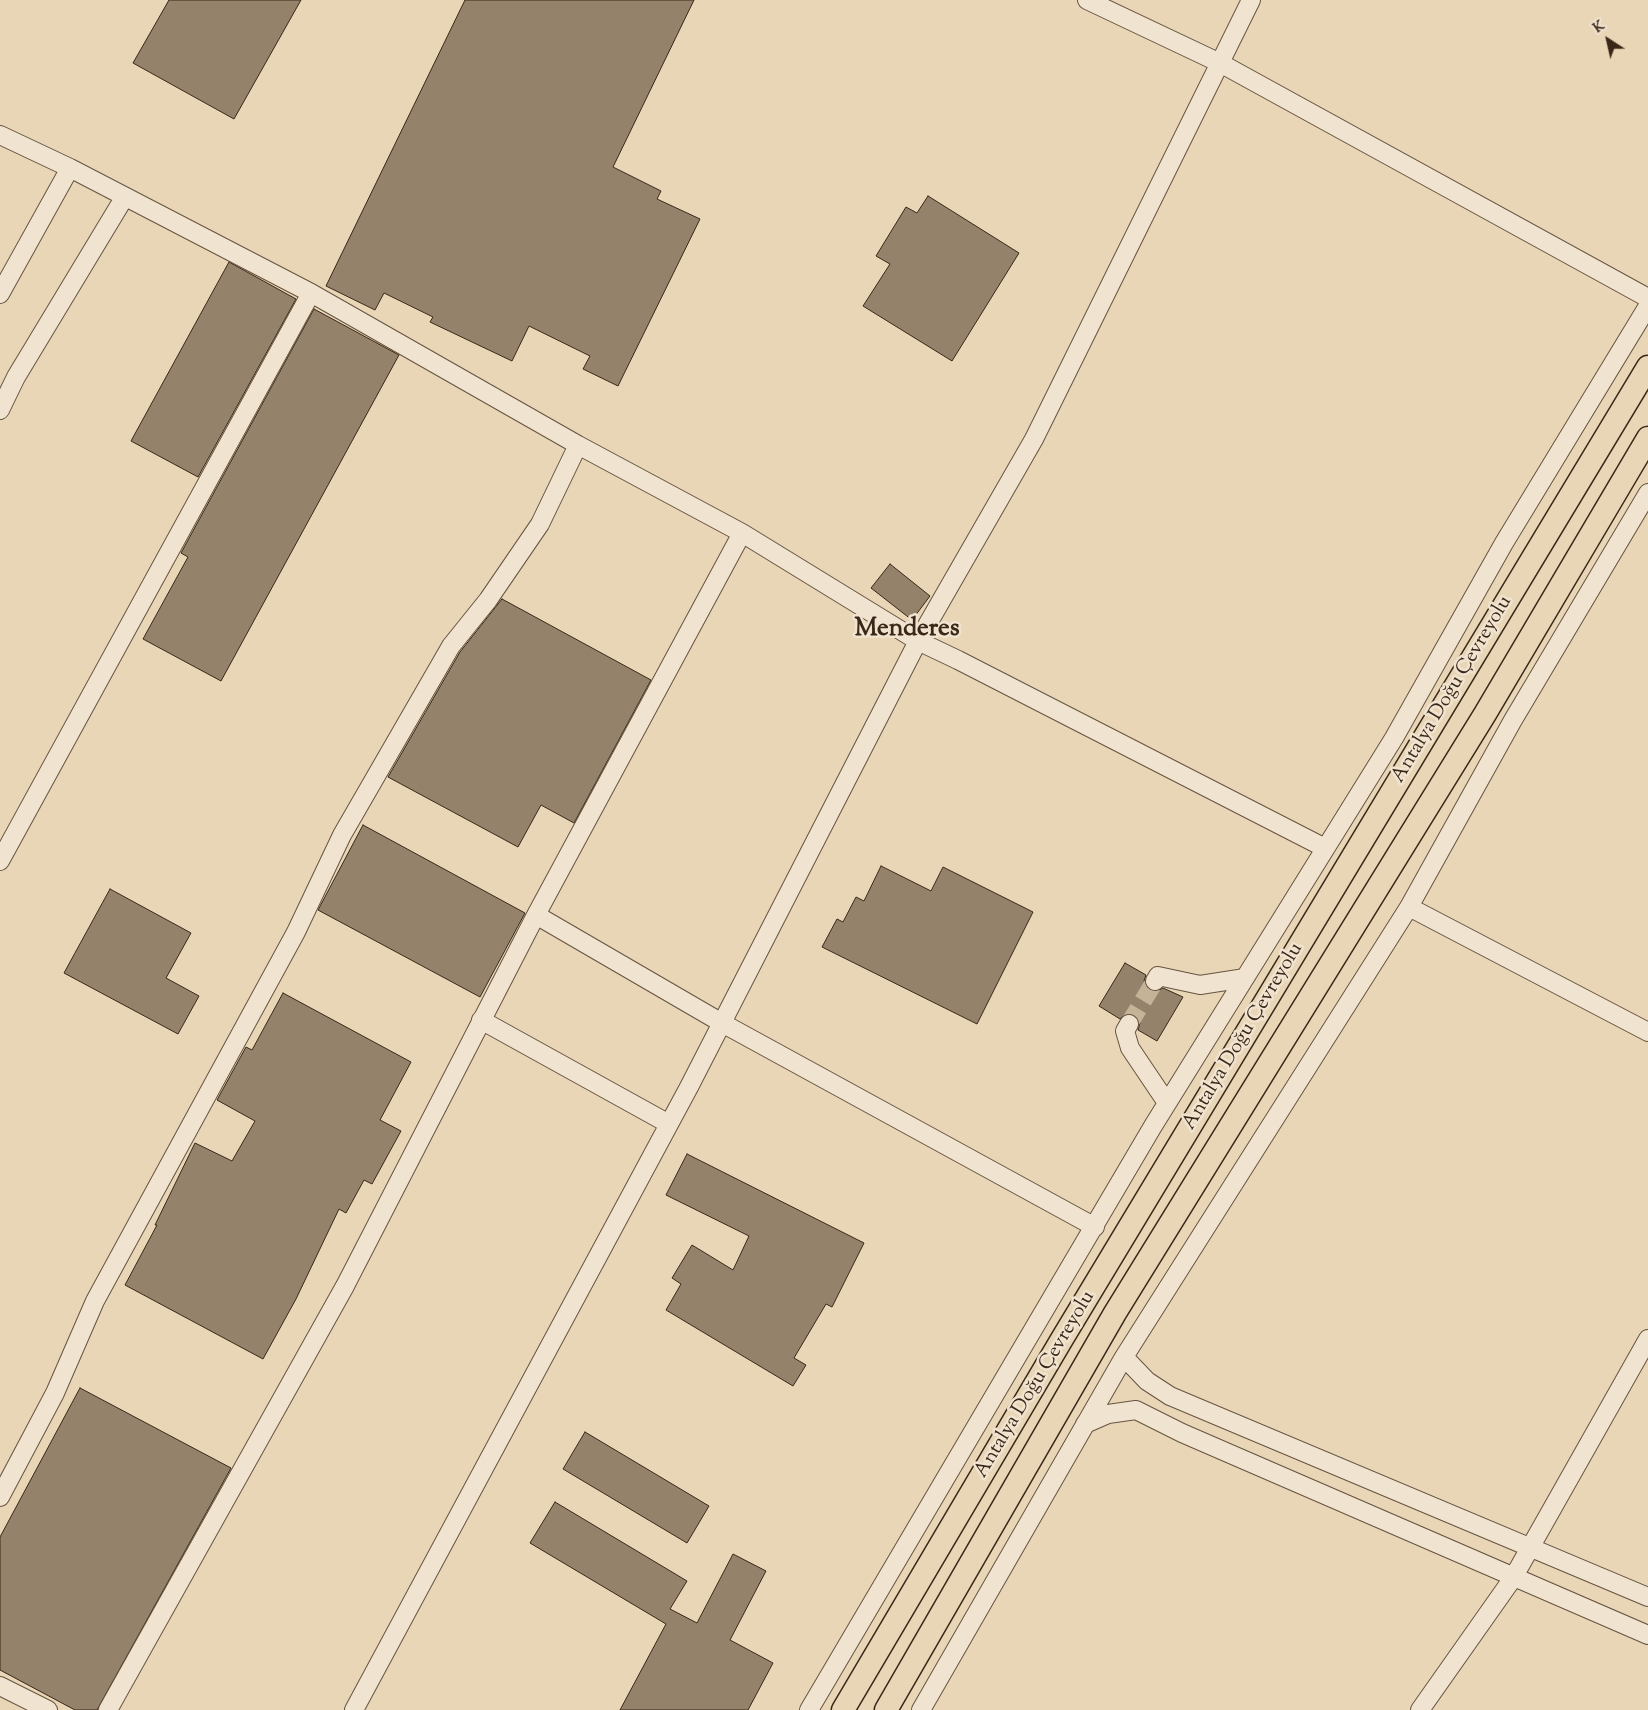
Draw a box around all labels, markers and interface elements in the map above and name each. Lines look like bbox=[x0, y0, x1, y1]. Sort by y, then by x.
north arrow bbox=[1583, 15, 1633, 65]
text: K bbox=[1590, 17, 1609, 39]
street label: Antalya Doğu Çevreyolu bbox=[1388, 592, 1518, 788]
district label: Menderes bbox=[854, 616, 960, 646]
street label: Antalya Doğu Çevreyolu bbox=[1179, 939, 1309, 1135]
street label: Antalya Doğu Çevreyolu bbox=[971, 1287, 1101, 1483]

